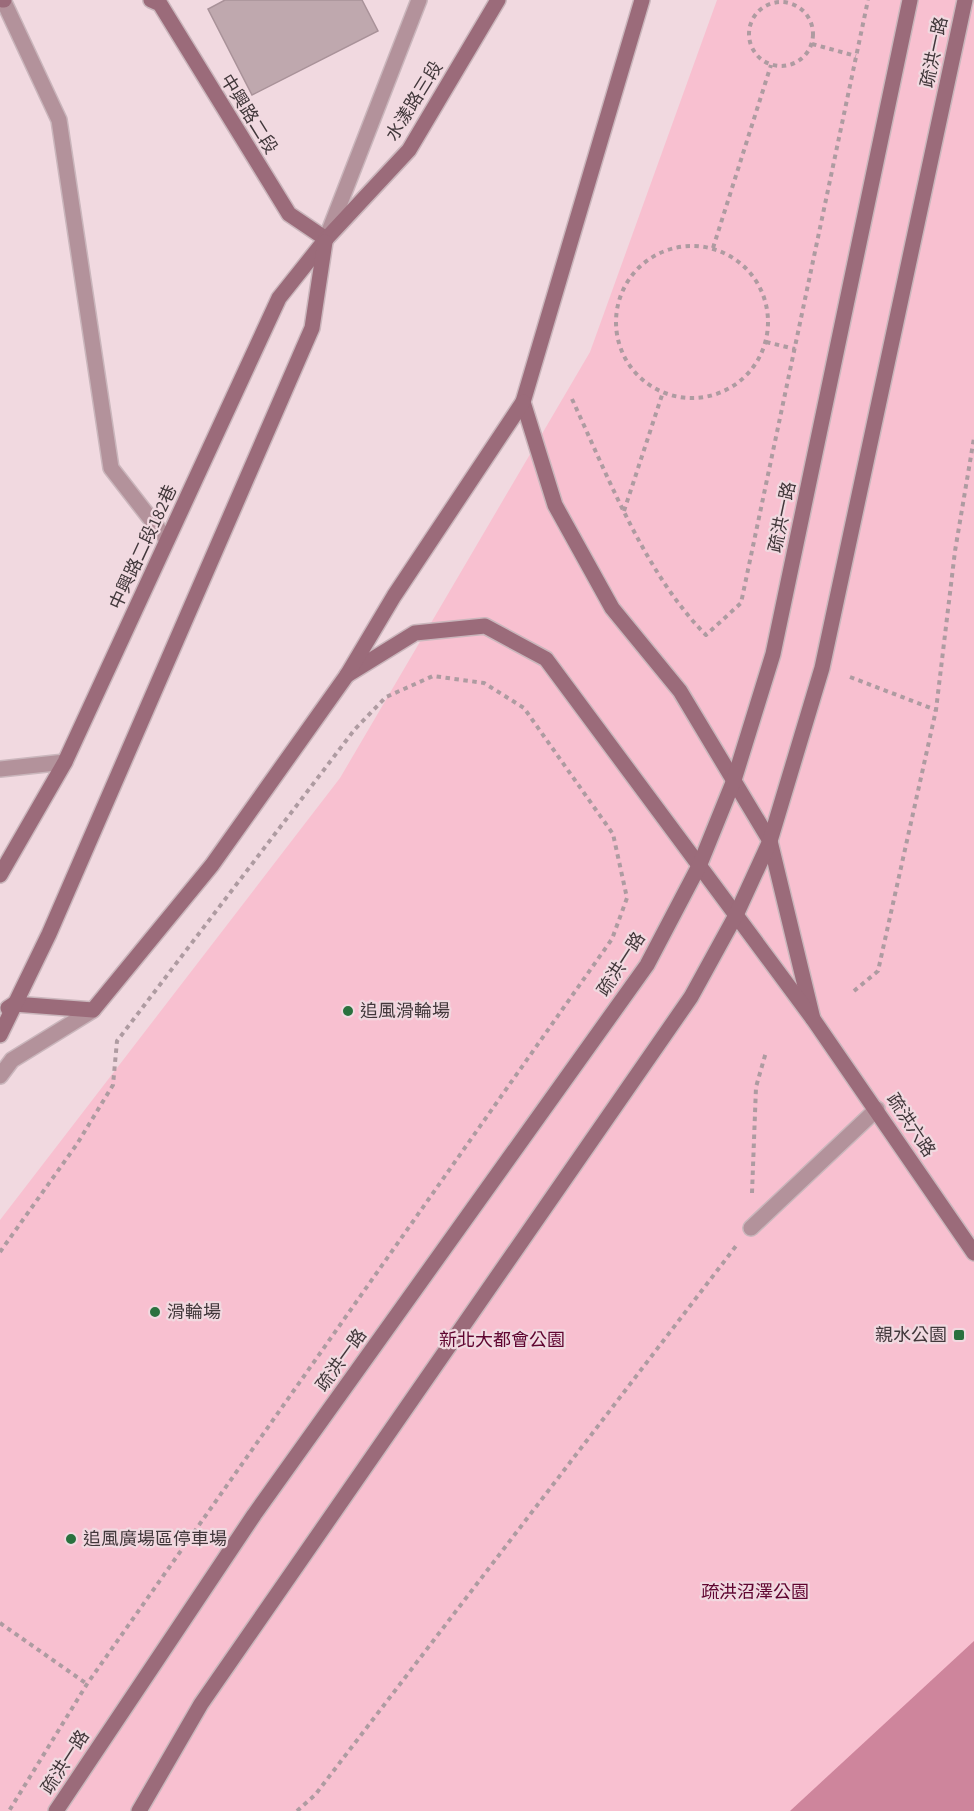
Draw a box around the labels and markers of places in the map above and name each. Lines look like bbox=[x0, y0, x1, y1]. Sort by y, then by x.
place label: 追風滑輪場 bbox=[360, 999, 450, 1024]
marker: 追風滑輪場 bbox=[341, 1004, 355, 1018]
place label: 滑輪場 bbox=[167, 1300, 221, 1325]
marker: 滑輪場 bbox=[148, 1305, 162, 1319]
place label: 親水公園 bbox=[875, 1323, 947, 1348]
marker: 親水公園 bbox=[952, 1328, 966, 1342]
place label: 追風廣場區停車場 bbox=[83, 1527, 227, 1552]
marker: 追風廣場區停車場 bbox=[64, 1532, 78, 1546]

